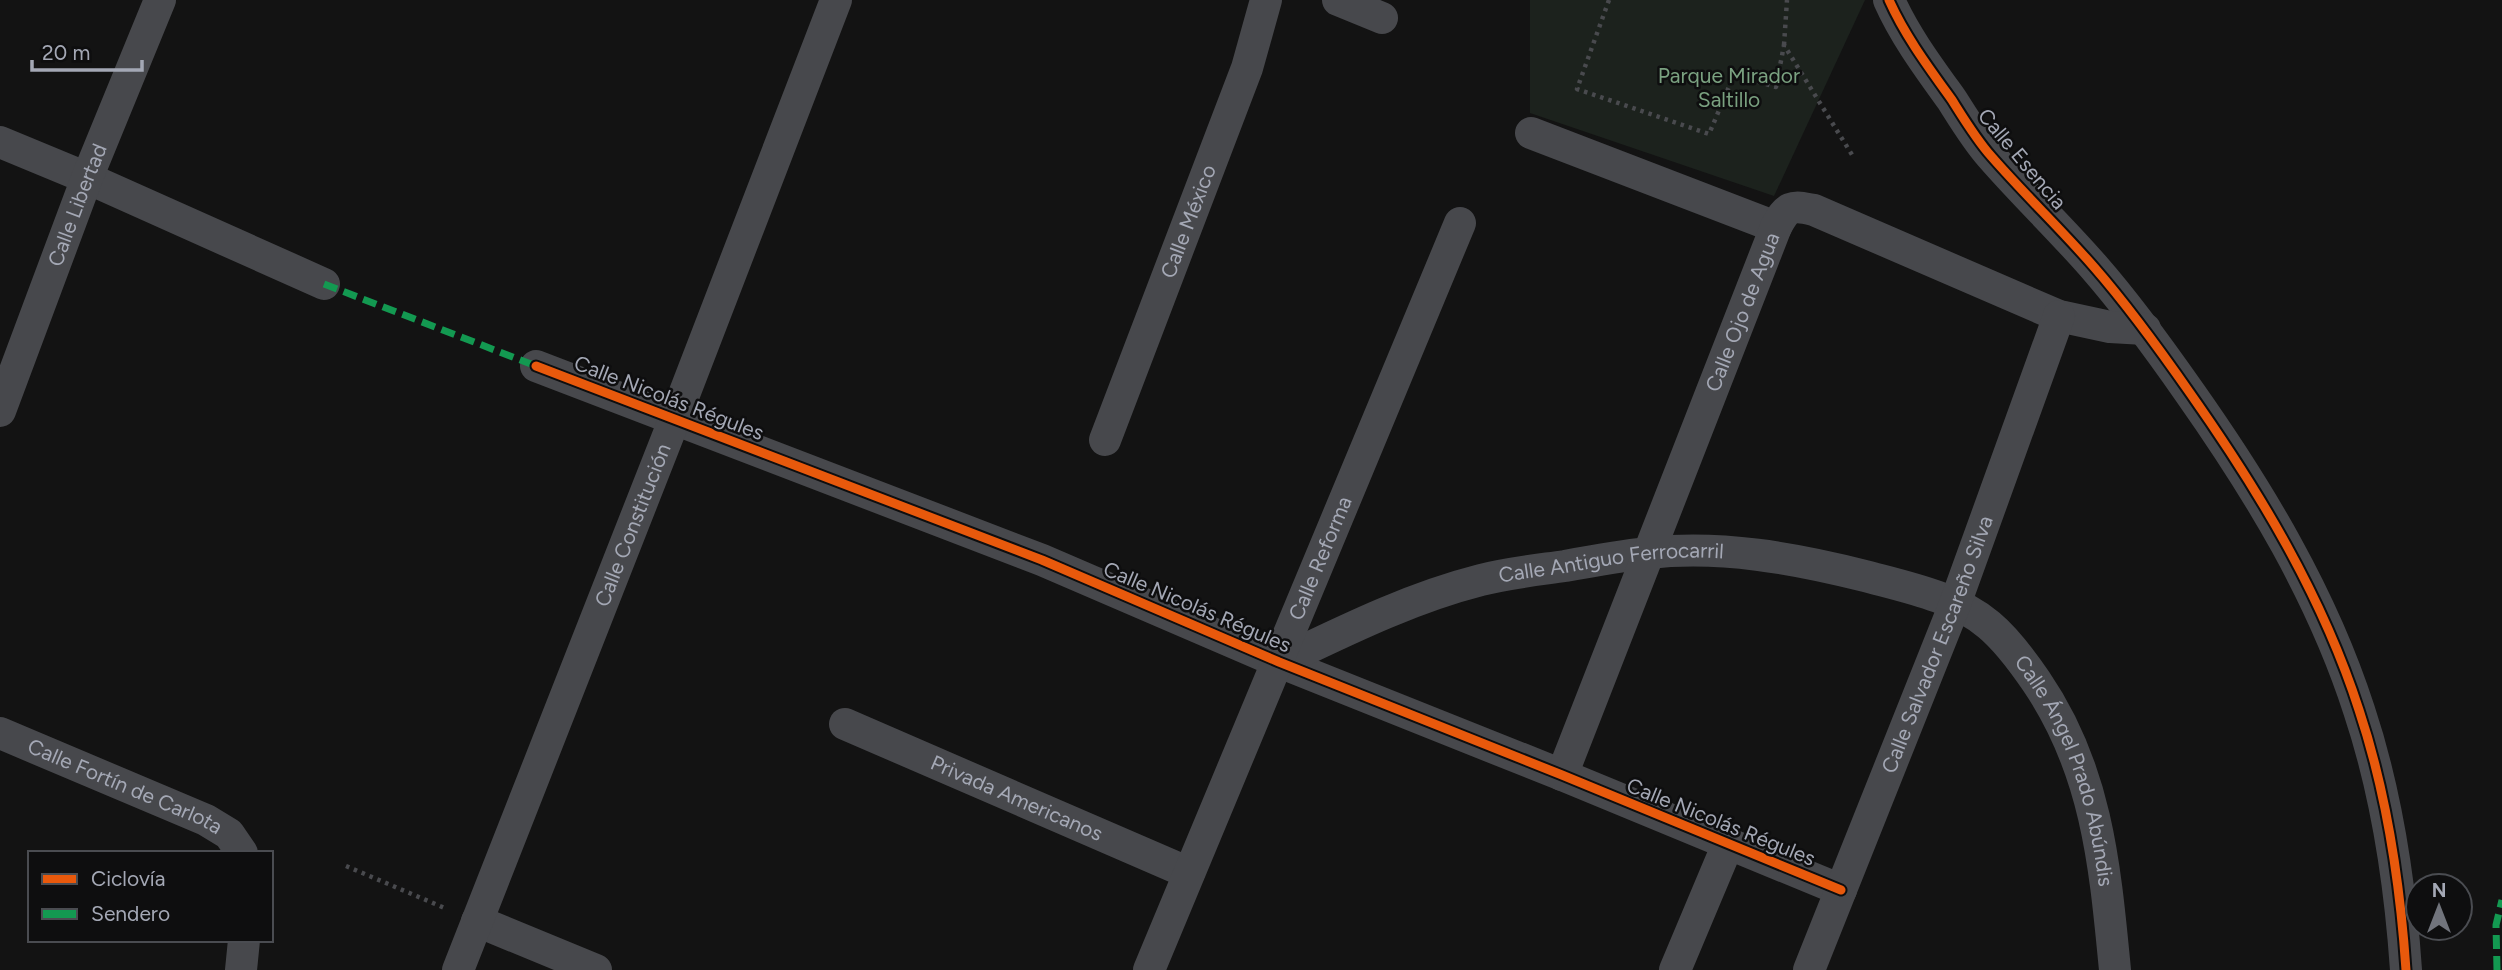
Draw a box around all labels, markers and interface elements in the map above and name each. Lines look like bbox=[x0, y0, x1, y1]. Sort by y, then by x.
scale bar bbox=[32, 28, 142, 72]
text: 20 m bbox=[42, 40, 90, 65]
park label: Parque Mirador Saltillo bbox=[1658, 63, 1800, 112]
street label: Calle Esencia bbox=[1973, 103, 2072, 214]
street label: Calle Libertad bbox=[42, 140, 112, 270]
street label: Calle México bbox=[1155, 161, 1221, 281]
street label: Calle Ojo de Agua bbox=[1700, 229, 1785, 395]
street label: Calle Nicolás Régules bbox=[571, 350, 768, 445]
street label: Calle Constitución bbox=[589, 440, 676, 610]
street label: Calle Reforma bbox=[1283, 492, 1357, 624]
street label: Calle Salvador Escareño Silva bbox=[1876, 512, 1998, 777]
street label: Calle Antiguo Ferrocarril bbox=[1496, 538, 1725, 588]
street label: Calle Nicolás Régules bbox=[1100, 556, 1295, 657]
street label: Calle Ángel Prado Abúndis bbox=[2010, 650, 2119, 888]
street label: Calle Fortín de Carlota bbox=[24, 733, 227, 839]
street label: Privada Americanos bbox=[927, 750, 1107, 846]
street label: Calle Nicolás Régules bbox=[1623, 772, 1819, 871]
legend bbox=[28, 851, 273, 942]
text: Ciclovía bbox=[91, 866, 165, 891]
north arrow bbox=[2404, 872, 2474, 942]
text: N bbox=[2432, 879, 2446, 902]
text: Sendero bbox=[91, 901, 170, 926]

